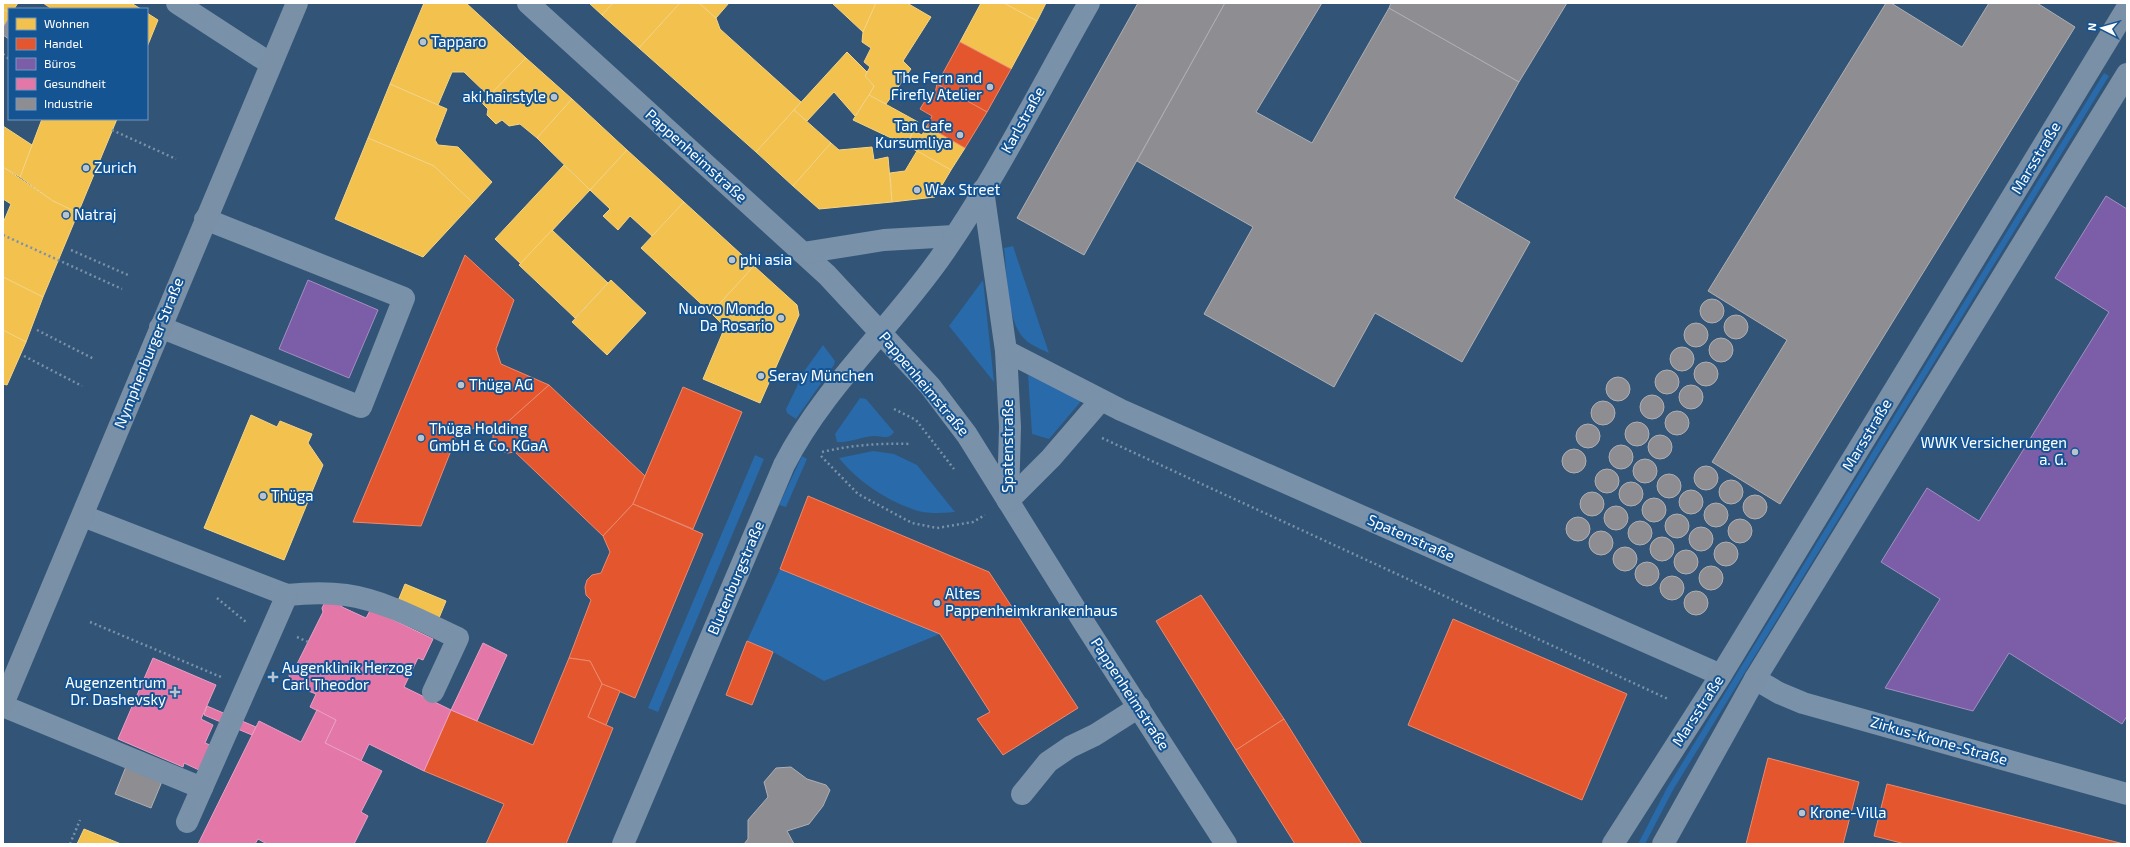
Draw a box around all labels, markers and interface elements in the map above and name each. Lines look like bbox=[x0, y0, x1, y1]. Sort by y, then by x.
legend bbox=[8, 8, 148, 120]
north arrow bbox=[2082, 8, 2122, 48]
text: Wohnen bbox=[44, 16, 89, 30]
text: N bbox=[2085, 22, 2098, 32]
place label: Tapparo bbox=[431, 32, 487, 50]
text: Handel bbox=[44, 36, 83, 50]
marker: Tapparo bbox=[418, 37, 428, 47]
text: Büros bbox=[44, 56, 76, 70]
place label: The Fern and Firefly Atelier bbox=[891, 68, 982, 103]
text: Gesundheit bbox=[44, 76, 106, 90]
marker: The Fern and Firefly Atelier bbox=[985, 82, 995, 92]
street label: Karlstraße bbox=[996, 83, 1048, 156]
place label: aki hairstyle bbox=[463, 87, 546, 105]
marker: aki hairstyle bbox=[549, 92, 559, 102]
text: Industrie bbox=[44, 96, 93, 110]
street label: Pappenheimstraße bbox=[642, 105, 751, 206]
place label: Tan Cafe Kursumliya bbox=[875, 116, 952, 151]
street label: Marsstraße bbox=[2007, 118, 2064, 197]
marker: Tan Cafe Kursumliya bbox=[955, 130, 965, 140]
place label: Zurich bbox=[94, 158, 137, 176]
marker: Zurich bbox=[81, 163, 91, 173]
place label: Wax Street bbox=[925, 180, 1001, 198]
marker: Wax Street bbox=[912, 185, 922, 195]
place label: Natraj bbox=[74, 205, 117, 224]
marker: Natraj bbox=[61, 210, 71, 220]
place label: phi asia bbox=[740, 250, 792, 268]
marker: phi asia bbox=[727, 255, 737, 265]
street label: Nymphenburger Straße bbox=[110, 275, 187, 431]
place label: Nuovo Mondo Da Rosario bbox=[678, 299, 773, 334]
marker: Nuovo Mondo Da Rosario bbox=[776, 313, 786, 323]
street label: Pappenheimstraße bbox=[876, 328, 974, 439]
place label: Seray München bbox=[769, 366, 874, 384]
marker: Seray München bbox=[756, 371, 766, 381]
place label: Thüga AG bbox=[469, 375, 533, 393]
marker: Thüga AG bbox=[456, 380, 466, 390]
street label: Marsstraße bbox=[1838, 395, 1895, 474]
street label: Spatenstraße bbox=[998, 399, 1016, 493]
place label: Thüga Holding GmbH & Co. KGaA bbox=[429, 419, 548, 454]
marker: Thüga Holding GmbH & Co. KGaA bbox=[416, 433, 426, 443]
place label: WWK Versicherungen a. G. bbox=[1920, 433, 2067, 468]
marker: WWK Versicherungen a. G. bbox=[2070, 447, 2080, 457]
place label: Thüga bbox=[271, 486, 314, 504]
marker: Thüga bbox=[258, 491, 268, 501]
street label: Spatenstraße bbox=[1365, 510, 1458, 564]
street label: Blutenburgstraße bbox=[703, 518, 767, 637]
place label: Altes Pappenheimkrankenhaus bbox=[945, 584, 1118, 619]
marker: Altes Pappenheimkrankenhaus bbox=[932, 598, 942, 608]
street label: Pappenheimstraße bbox=[1088, 634, 1174, 753]
place label: Augenklinik Herzog Carl Theodor bbox=[282, 658, 413, 693]
marker: Augenklinik Herzog Carl Theodor bbox=[267, 671, 279, 683]
street label: Marsstraße bbox=[1668, 672, 1727, 749]
place label: Augenzentrum Dr. Dashevsky bbox=[65, 673, 166, 708]
marker: Augenzentrum Dr. Dashevsky bbox=[169, 686, 181, 698]
street label: Zirkus-Krone-Straße bbox=[1869, 712, 2010, 768]
place label: Krone-Villa bbox=[1810, 803, 1886, 821]
marker: Krone-Villa bbox=[1797, 808, 1807, 818]

